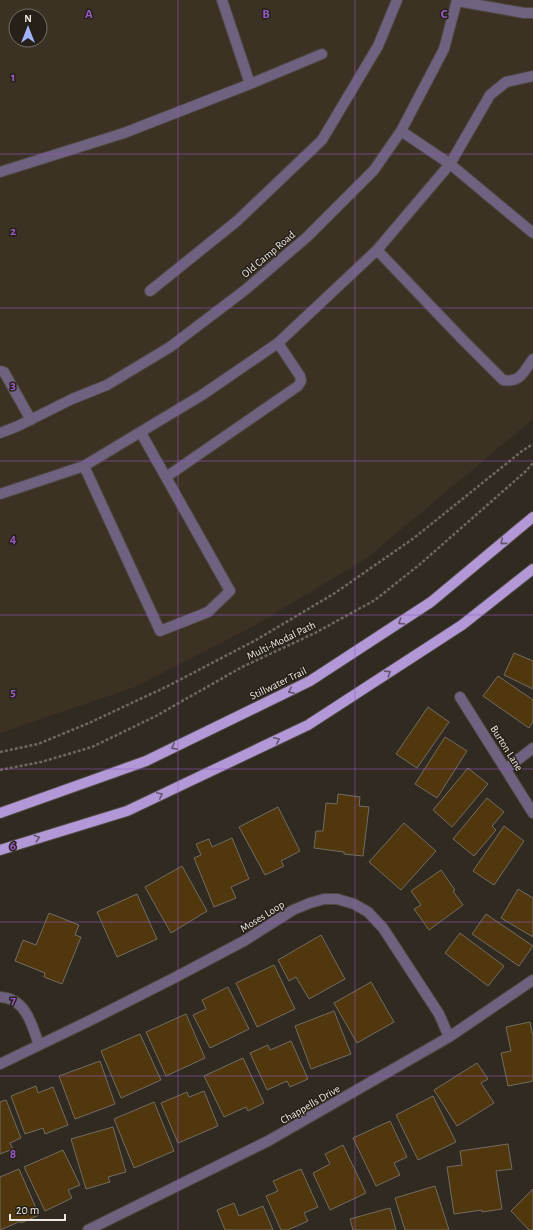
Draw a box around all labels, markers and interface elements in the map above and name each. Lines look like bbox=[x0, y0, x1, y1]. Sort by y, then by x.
north arrow bbox=[8, 8, 48, 48]
text: A bbox=[85, 8, 93, 21]
text: B bbox=[262, 8, 270, 21]
text: C bbox=[441, 8, 448, 21]
text: N bbox=[24, 13, 32, 24]
text: 1 bbox=[11, 71, 15, 84]
text: 2 bbox=[10, 225, 16, 238]
street label: Old Camp Road bbox=[240, 229, 297, 280]
text: 3 bbox=[10, 379, 16, 392]
text: 4 bbox=[10, 533, 17, 546]
one-way arrow bbox=[500, 537, 508, 544]
one-way arrow bbox=[398, 617, 405, 625]
street label: Multi-Modal Path bbox=[245, 619, 317, 662]
street label: Stillwater Trail bbox=[248, 665, 308, 702]
one-way arrow bbox=[384, 671, 391, 678]
text: 5 bbox=[10, 686, 16, 699]
one-way arrow bbox=[288, 686, 295, 694]
street label: Burton Lane bbox=[488, 724, 525, 773]
one-way arrow bbox=[273, 737, 280, 745]
one-way arrow bbox=[171, 742, 178, 750]
one-way arrow bbox=[155, 792, 163, 800]
one-way arrow bbox=[34, 834, 41, 843]
text: 6 bbox=[10, 840, 16, 853]
street label: Moses Loop bbox=[238, 898, 287, 934]
text: 7 bbox=[10, 994, 16, 1007]
street label: Chappells Drive bbox=[278, 1083, 342, 1126]
text: 8 bbox=[10, 1148, 16, 1161]
scale bar bbox=[10, 1196, 65, 1222]
text: 20 m bbox=[16, 1204, 39, 1216]

